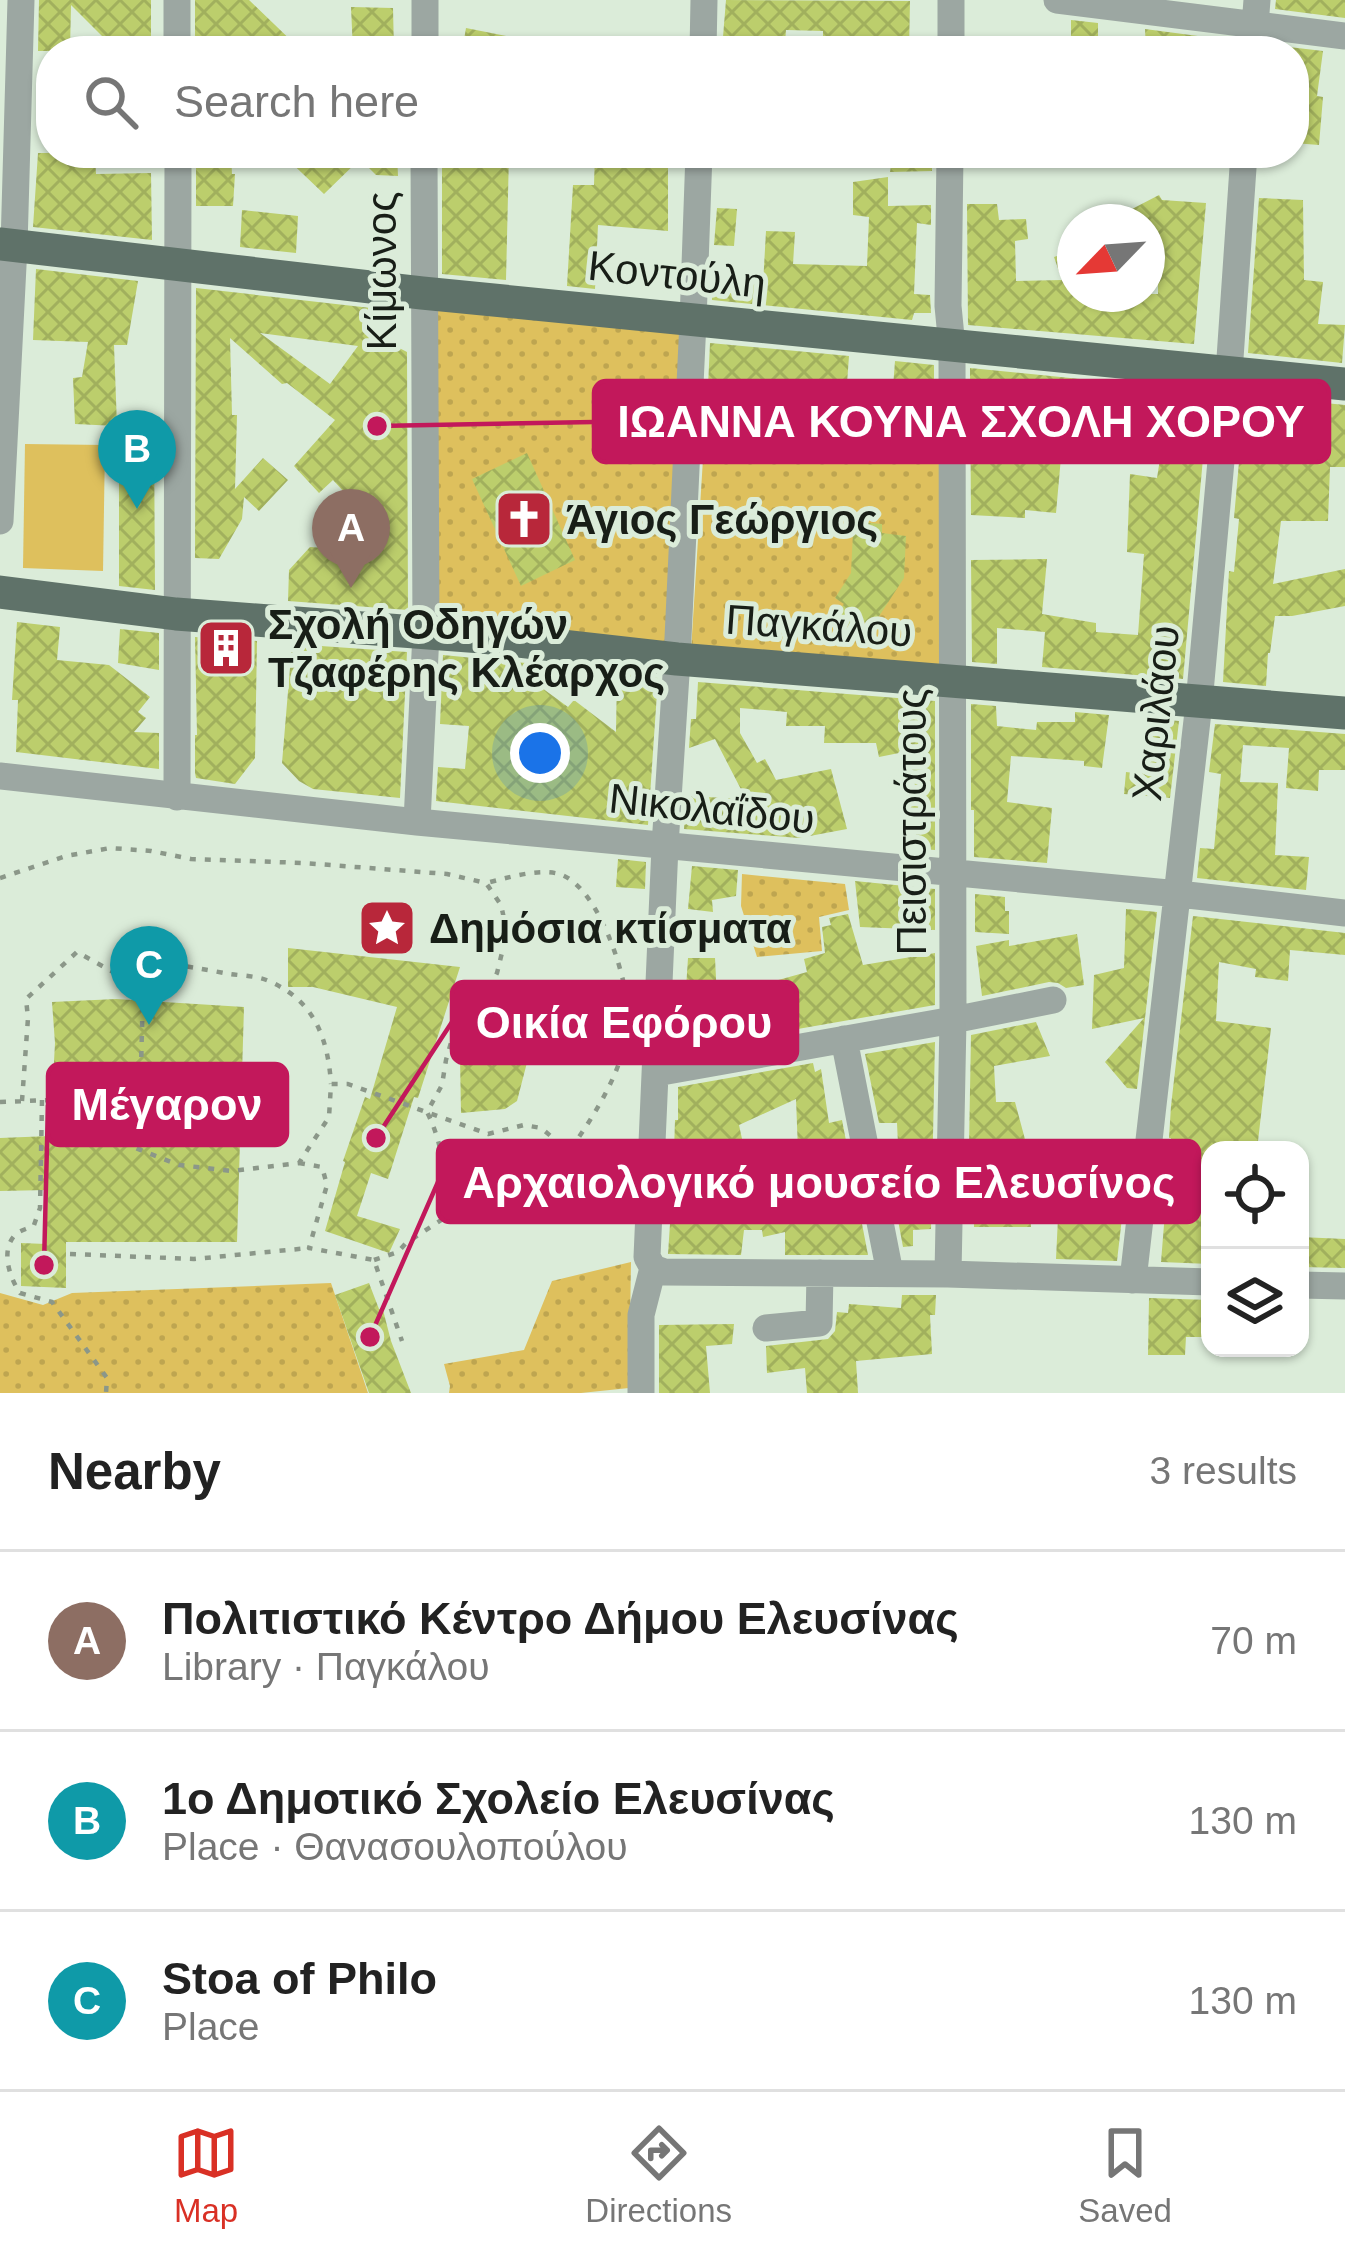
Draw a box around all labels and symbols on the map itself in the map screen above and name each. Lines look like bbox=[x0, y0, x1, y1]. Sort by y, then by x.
street label: Κίμωνος bbox=[358, 192, 405, 350]
north arrow bbox=[1057, 204, 1165, 312]
street label: Κοντούλη bbox=[586, 242, 768, 307]
callout: ΙΩΑΝΝΑ ΚΟΥΝΑ ΣΧΟΛΗ ΧΟΡΟΥ bbox=[594, 381, 1329, 462]
text: ΙΩΑΝΝΑ ΚΟΥΝΑ ΣΧΟΛΗ ΧΟΡΟΥ bbox=[617, 396, 1305, 447]
pin: B bbox=[98, 410, 176, 509]
church icon: Άγιος Γεώργιος bbox=[493, 488, 555, 550]
pin: A bbox=[312, 489, 390, 588]
place label: Άγιος Γεώργιος bbox=[566, 496, 878, 543]
street label: Παγκάλου bbox=[724, 596, 914, 655]
place label: Σχολή Οδηγών Τζαφέρης Κλέαρχος bbox=[268, 601, 665, 696]
building icon: Σχολή Οδηγών Τζαφέρης Κλέαρχος bbox=[195, 617, 257, 679]
street label: Χαριλάου bbox=[1123, 623, 1188, 803]
street label: Πεισιστράτους bbox=[888, 689, 935, 955]
your location bbox=[510, 723, 570, 783]
street label: Νικολαΐδου bbox=[607, 774, 817, 843]
place icon: Δημόσια κτίσματα bbox=[356, 897, 418, 959]
place label: Δημόσια κτίσματα bbox=[429, 905, 792, 952]
pin: C bbox=[110, 926, 188, 1025]
callout: Οικία Εφόρου bbox=[452, 982, 797, 1063]
text: Οικία Εφόρου bbox=[476, 997, 772, 1048]
callout: Μέγαρον bbox=[48, 1064, 287, 1145]
text: Μέγαρον bbox=[72, 1079, 262, 1130]
callout: Αρχαιολογικό μουσείο Ελευσίνος bbox=[438, 1141, 1199, 1222]
text: Αρχαιολογικό μουσείο Ελευσίνος bbox=[463, 1157, 1176, 1208]

